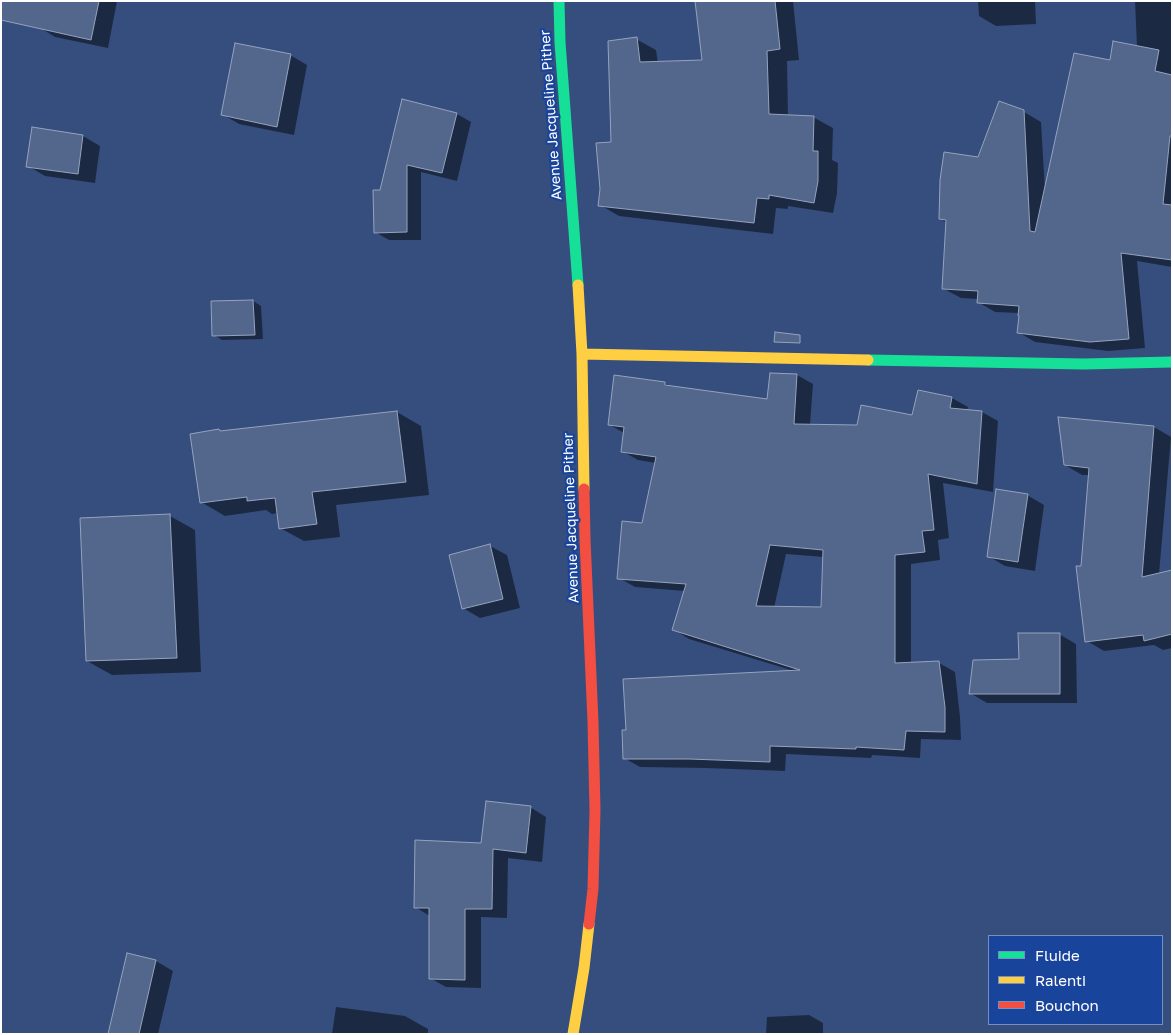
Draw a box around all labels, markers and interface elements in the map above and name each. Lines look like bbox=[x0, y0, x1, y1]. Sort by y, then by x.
street label: Avenue Jacqueline Pither bbox=[537, 29, 565, 201]
street label: Avenue Jacqueline Pither bbox=[560, 432, 582, 604]
legend bbox=[988, 935, 1163, 1025]
text: Fluide bbox=[1035, 946, 1080, 964]
text: Ralenti bbox=[1035, 971, 1086, 989]
text: Bouchon bbox=[1035, 996, 1099, 1014]

